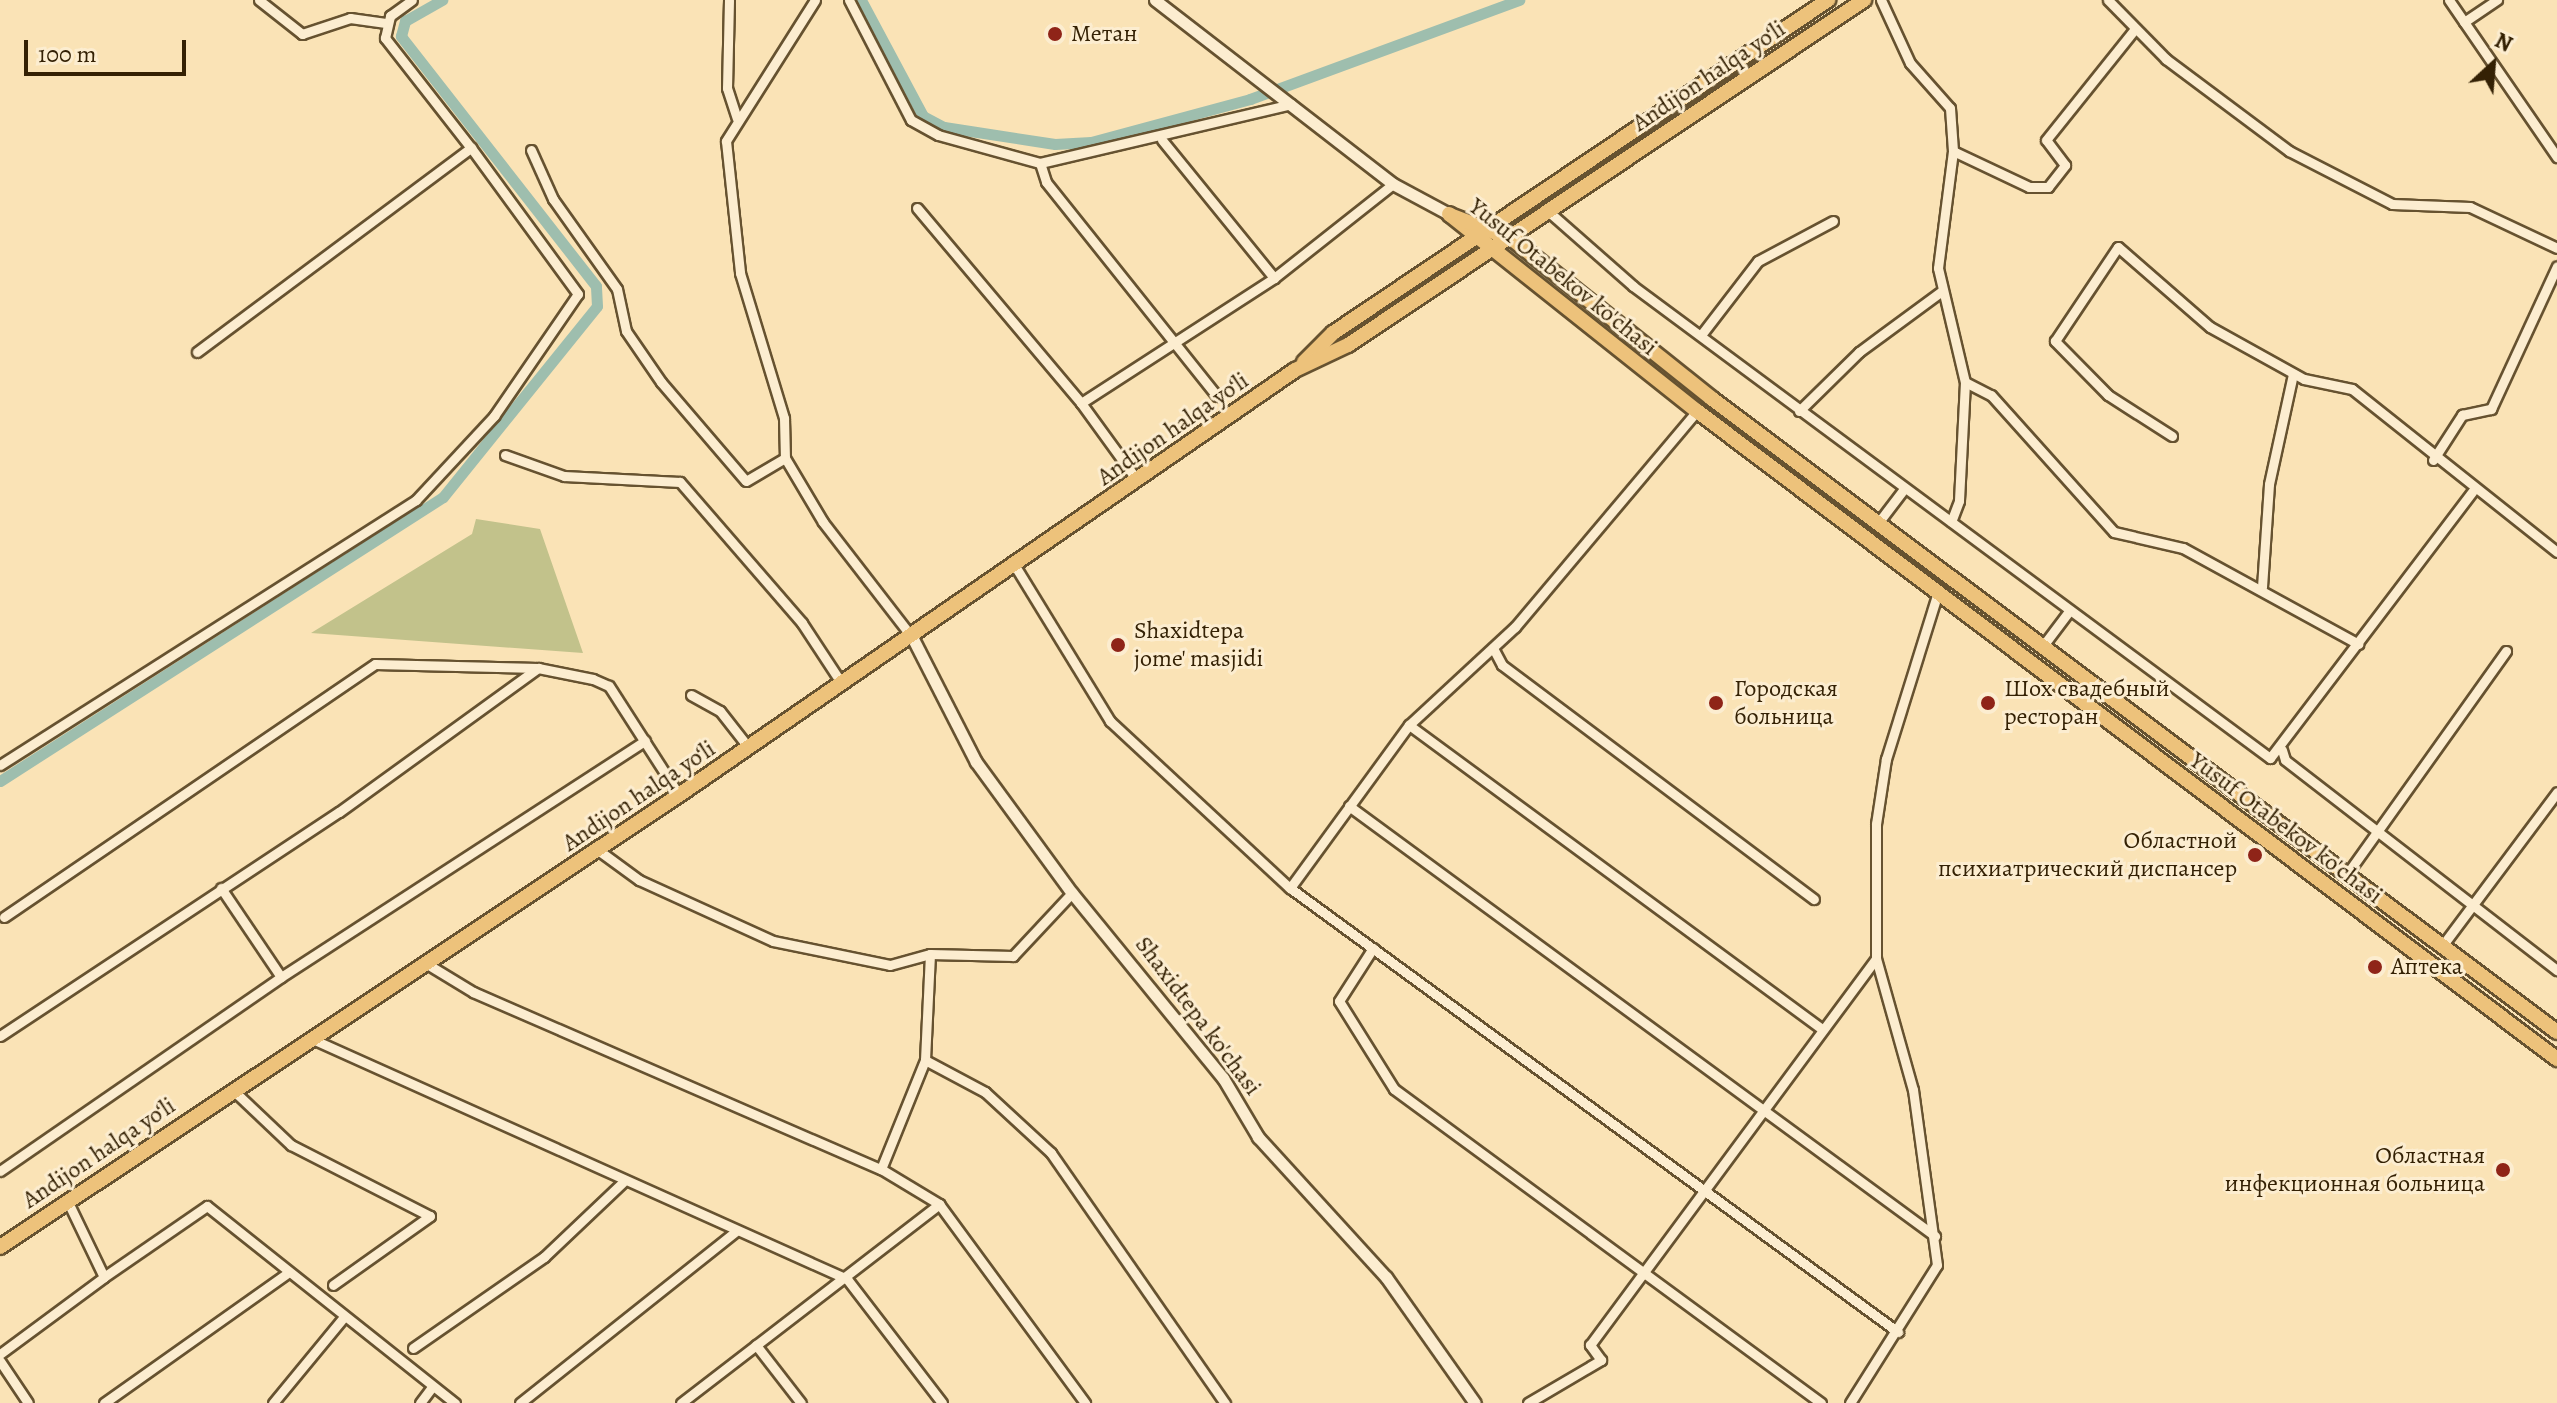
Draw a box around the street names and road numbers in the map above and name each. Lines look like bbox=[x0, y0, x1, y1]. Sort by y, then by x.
street label: Andijon halqa yo‘li bbox=[1627, 14, 1791, 138]
street label: Yusuf Otabekov ko'chasi bbox=[1463, 192, 1663, 362]
street label: Andijon halqa yo‘li bbox=[1092, 366, 1254, 492]
street label: Andijon halqa yo‘li bbox=[557, 734, 721, 858]
street label: Yusuf Otabekov ko'chasi bbox=[2184, 746, 2388, 910]
street label: Shaxidtepa ko'chasi bbox=[1129, 931, 1267, 1101]
street label: Andijon halqa yo‘li bbox=[17, 1091, 181, 1215]

